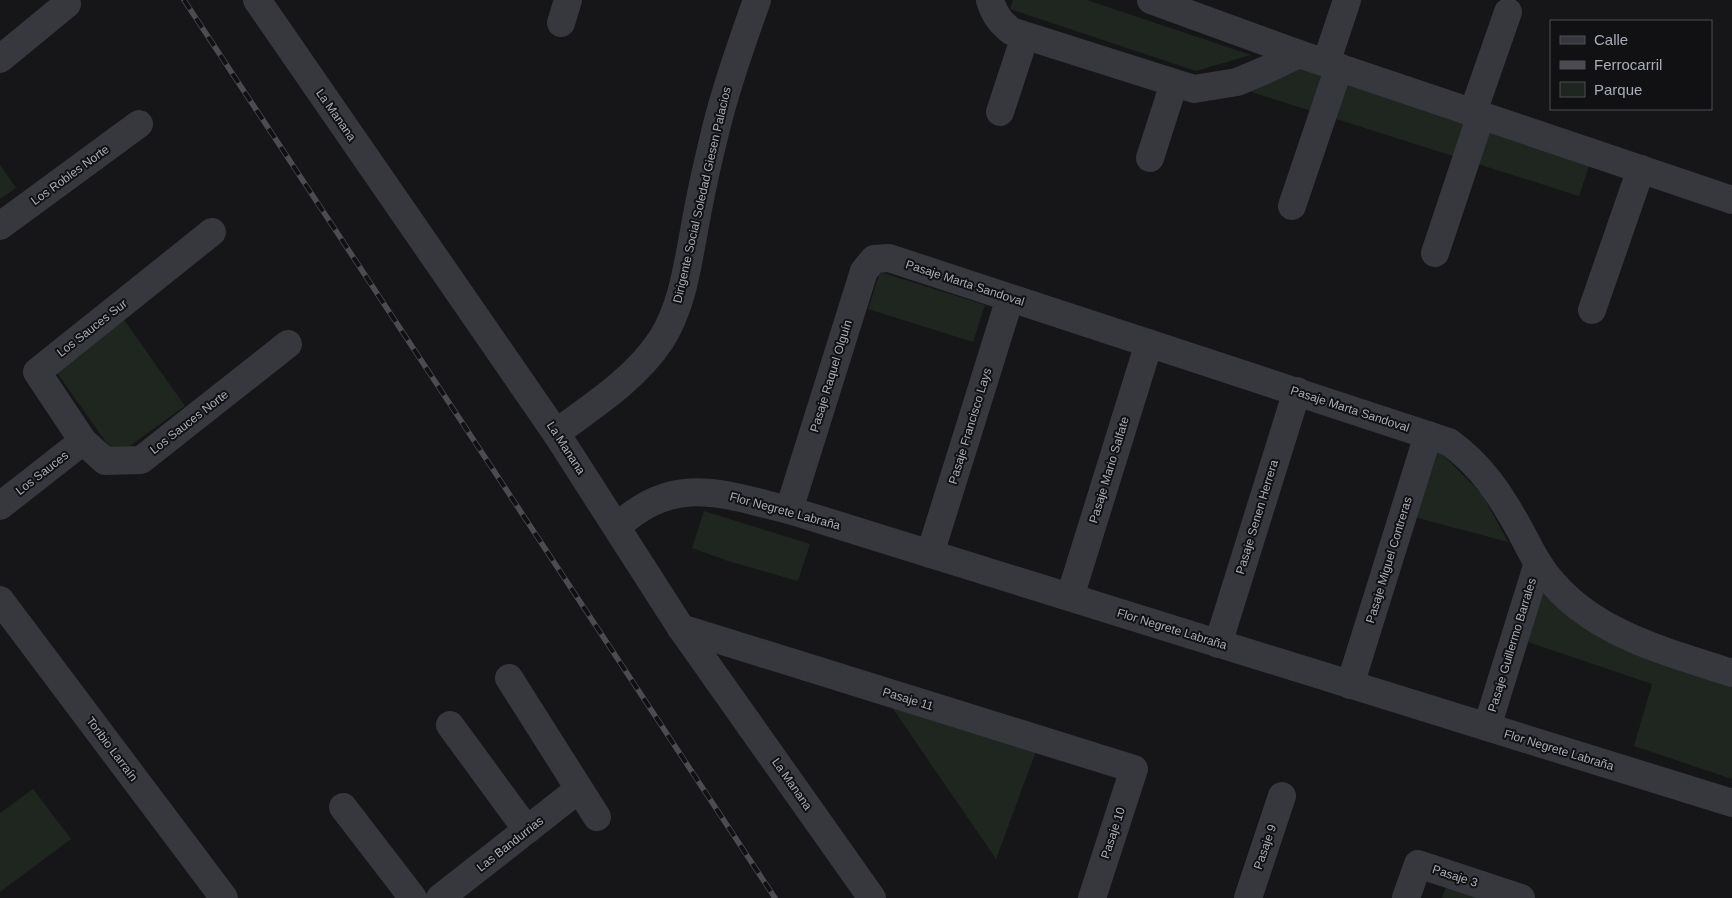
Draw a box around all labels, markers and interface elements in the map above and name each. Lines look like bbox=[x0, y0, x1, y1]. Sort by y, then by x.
legend bbox=[1550, 20, 1712, 110]
text: Calle bbox=[1594, 31, 1628, 48]
text: Ferrocarril bbox=[1594, 56, 1662, 73]
text: Parque bbox=[1594, 81, 1642, 98]
street label: La Manana bbox=[313, 86, 359, 144]
street label: Dirigente Social Soledad Giesen Palacios bbox=[670, 86, 734, 304]
street label: Los Robles Norte bbox=[28, 142, 112, 208]
street label: Pasaje Marta Sandoval bbox=[904, 257, 1026, 309]
street label: Los Sauces Sur bbox=[54, 296, 130, 360]
street label: Pasaje Raquel Olguín bbox=[807, 318, 855, 434]
street label: Pasaje Francisco Lays bbox=[946, 366, 994, 486]
street label: Pasaje Marta Sandoval bbox=[1289, 383, 1411, 435]
street label: Los Sauces Norte bbox=[147, 387, 231, 457]
street label: Pasaje Mario Salfate bbox=[1086, 415, 1132, 525]
street label: La Manana bbox=[544, 419, 588, 477]
street label: Los Sauces bbox=[13, 448, 71, 498]
street label: Pasaje Senen Herrera bbox=[1233, 458, 1281, 576]
street label: Flor Negrete Labraña bbox=[728, 489, 842, 533]
street label: Pasaje Miguel Contreras bbox=[1363, 495, 1415, 625]
street label: Pasaje Guillermo Barrales bbox=[1485, 576, 1539, 714]
street label: Flor Negrete Labraña bbox=[1115, 606, 1229, 652]
street label: Pasaje 11 bbox=[881, 685, 935, 713]
street label: Toribio Larraín bbox=[83, 714, 141, 784]
street label: Flor Negrete Labraña bbox=[1502, 727, 1616, 773]
street label: La Manana bbox=[769, 755, 815, 813]
street label: Pasaje 10 bbox=[1098, 805, 1128, 861]
street label: Las Bandurrias bbox=[474, 814, 546, 874]
street label: Pasaje 9 bbox=[1251, 822, 1279, 871]
street label: Pasaje 3 bbox=[1431, 862, 1480, 890]

